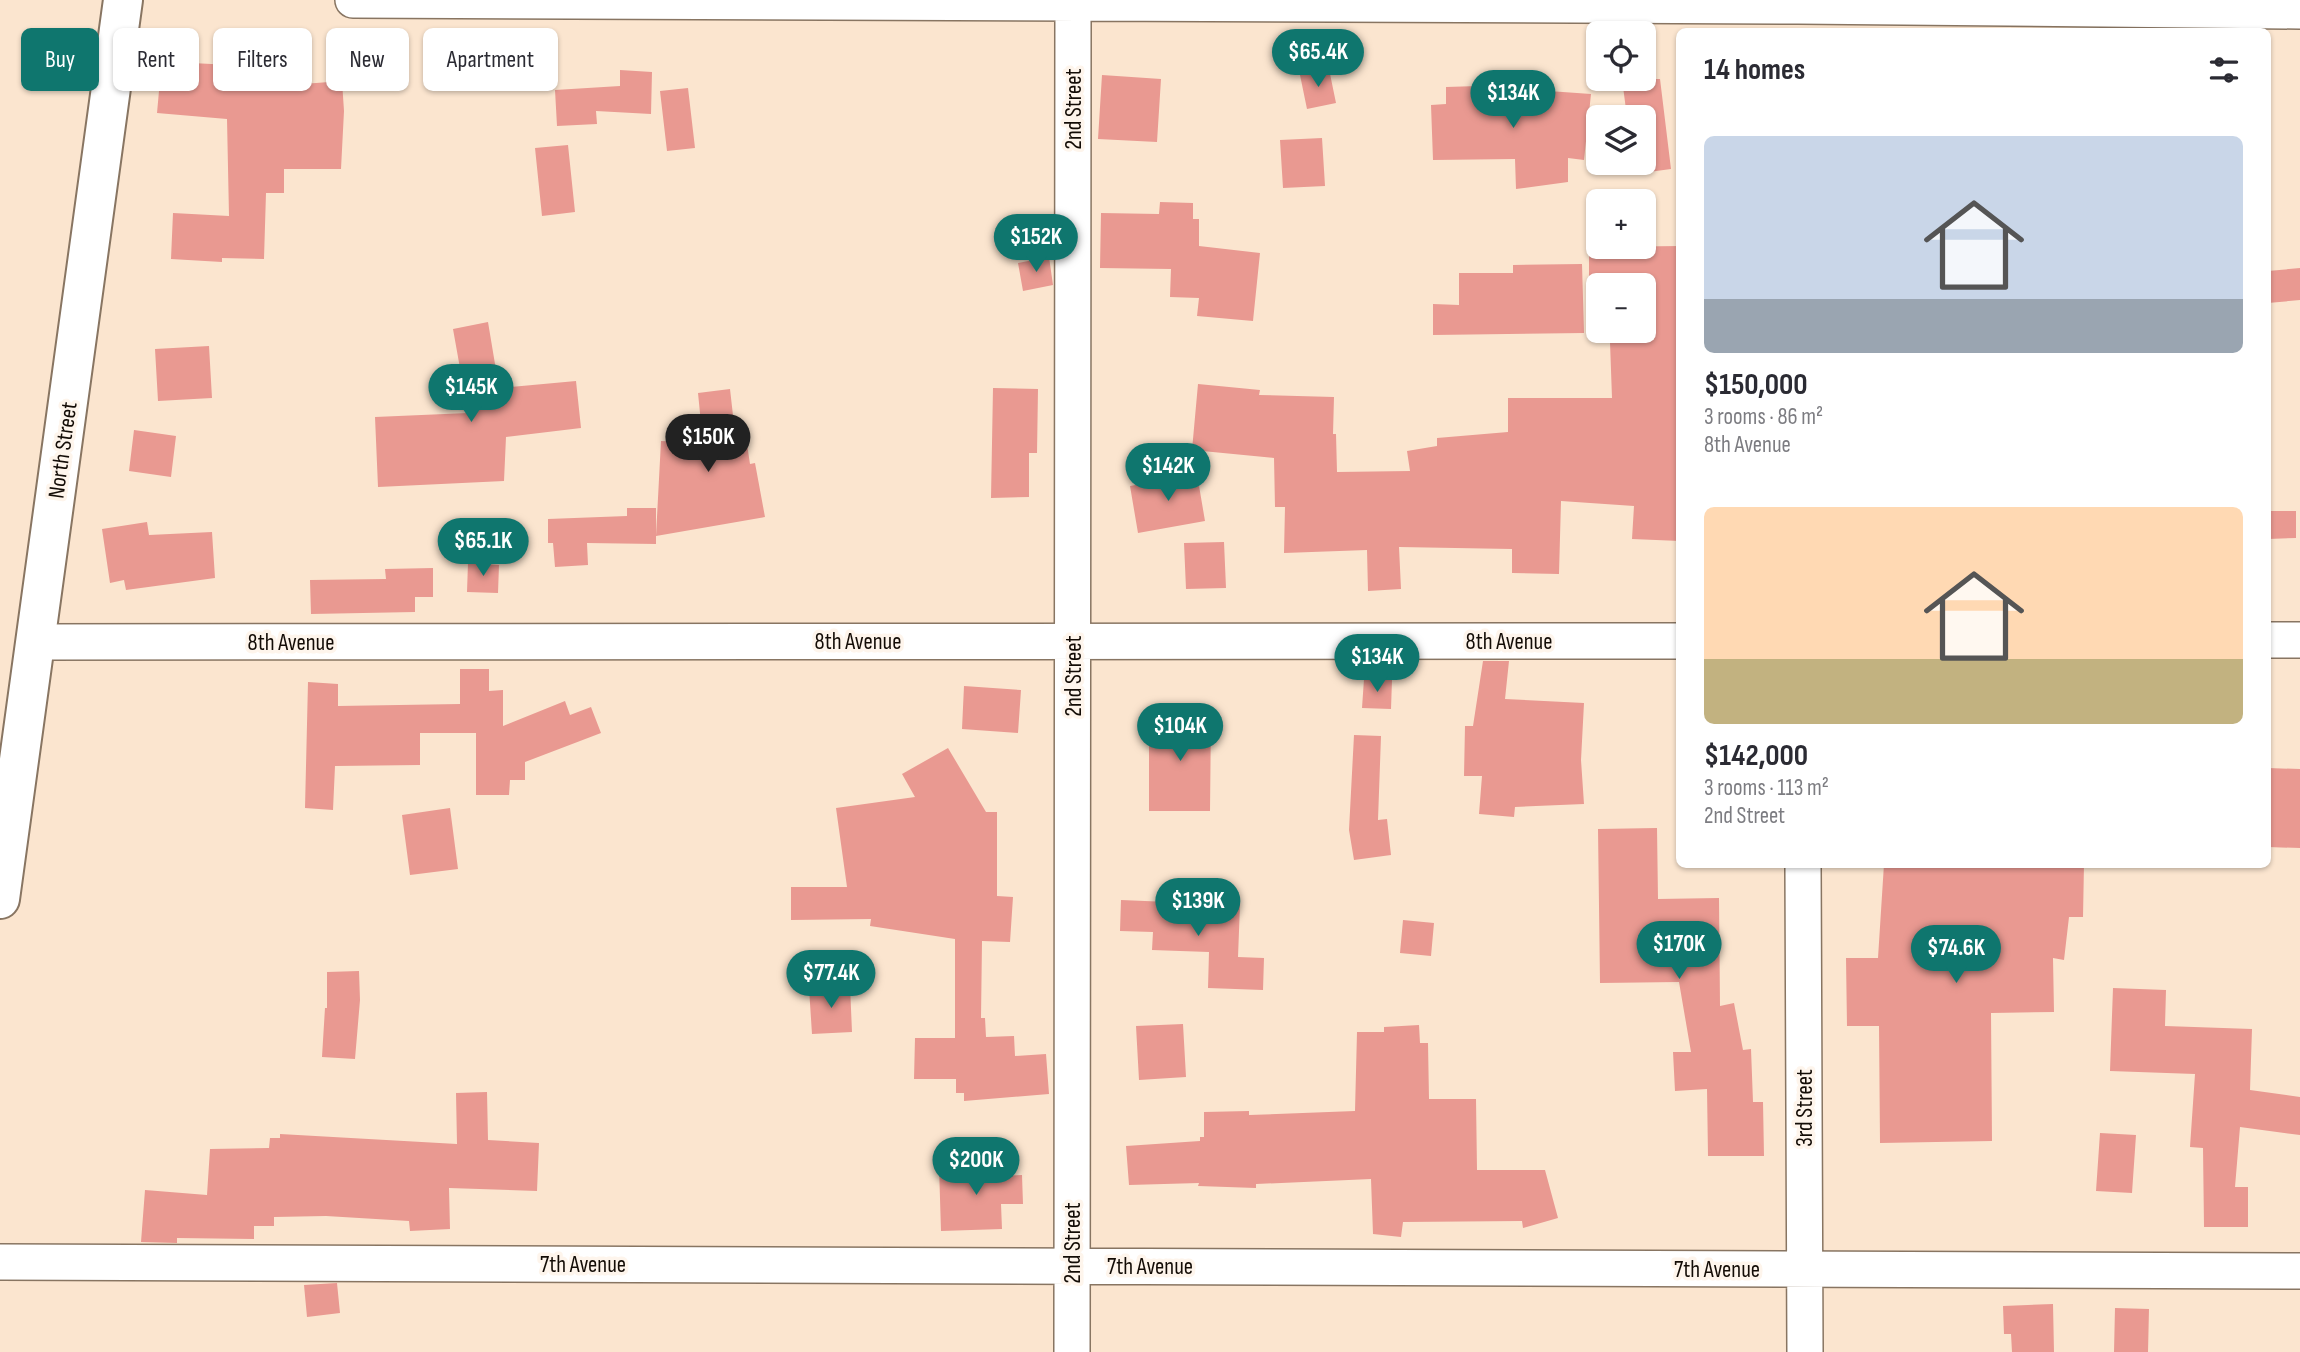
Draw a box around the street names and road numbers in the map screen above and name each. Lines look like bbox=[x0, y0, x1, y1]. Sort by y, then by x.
street label: 2nd Street bbox=[1060, 68, 1088, 150]
street label: North Street bbox=[42, 400, 84, 500]
street label: 8th Avenue bbox=[815, 628, 901, 656]
street label: 8th Avenue bbox=[1466, 628, 1552, 656]
street label: 8th Avenue bbox=[248, 629, 334, 657]
street label: 2nd Street bbox=[1060, 635, 1088, 717]
street label: 3rd Street bbox=[1791, 1069, 1819, 1147]
street label: 2nd Street bbox=[1059, 1202, 1087, 1284]
street label: 7th Avenue bbox=[540, 1251, 626, 1279]
street label: 7th Avenue bbox=[1107, 1253, 1193, 1281]
street label: 7th Avenue bbox=[1674, 1256, 1760, 1284]

